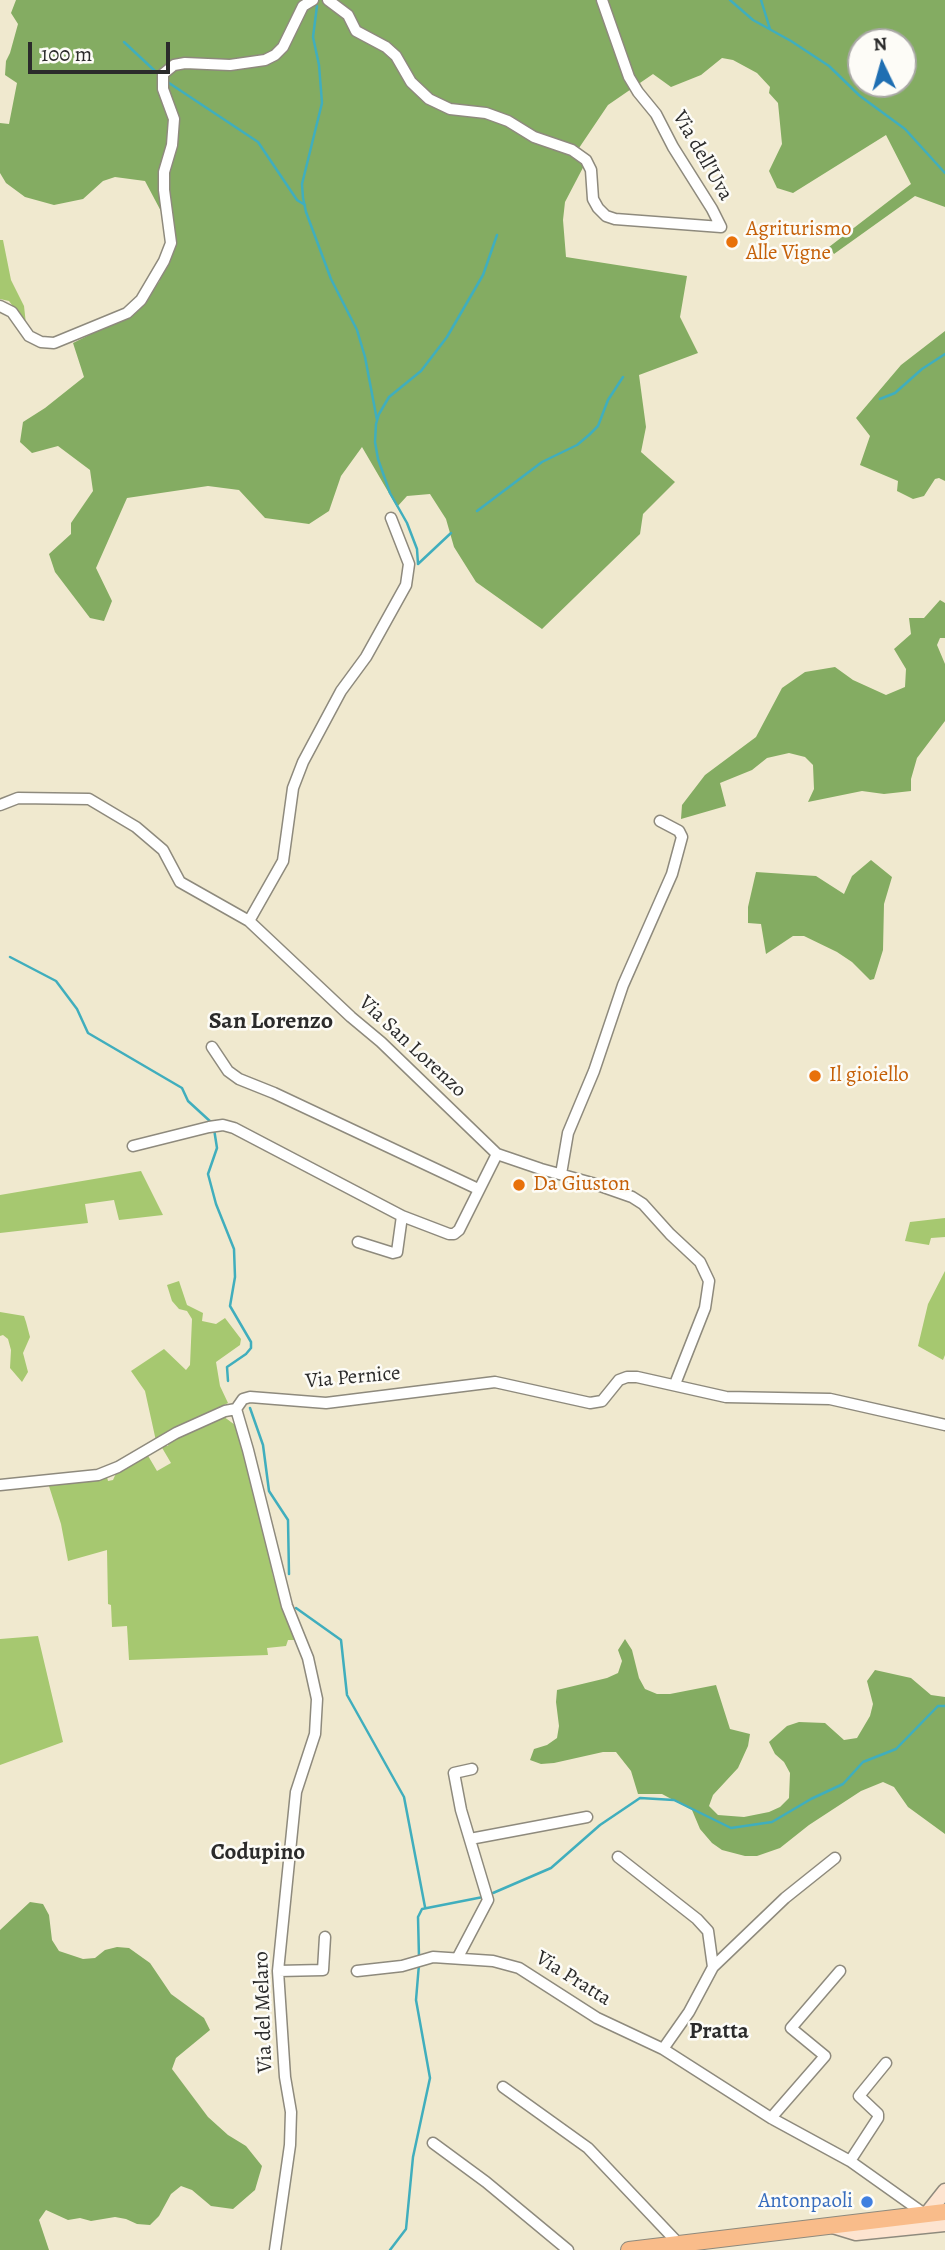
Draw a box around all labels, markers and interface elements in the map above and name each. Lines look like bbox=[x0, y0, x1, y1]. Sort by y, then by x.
scale bar bbox=[32, 28, 173, 72]
north arrow bbox=[847, 28, 917, 98]
text: N bbox=[872, 31, 888, 58]
text: 100 m bbox=[41, 40, 92, 68]
street label: Via dell'Uva bbox=[666, 107, 738, 205]
place label: Agriturismo Alle Vigne bbox=[746, 217, 851, 267]
marker: Agriturismo Alle Vigne bbox=[724, 234, 740, 250]
street label: Via San Lorenzo bbox=[353, 991, 471, 1103]
district label: San Lorenzo bbox=[209, 1008, 333, 1036]
place label: Il gioiello bbox=[829, 1063, 909, 1089]
marker: Il gioiello bbox=[807, 1068, 823, 1084]
place label: Da Giuston bbox=[533, 1172, 630, 1198]
marker: Da Giuston bbox=[511, 1177, 527, 1193]
street label: Via Pernice bbox=[304, 1361, 402, 1395]
district label: Codupino bbox=[211, 1839, 305, 1867]
street label: Via Pratta bbox=[531, 1946, 615, 2012]
street label: Via del Melaro bbox=[249, 1951, 279, 2073]
district label: Pratta bbox=[689, 2018, 749, 2046]
place label: Antonpaoli bbox=[758, 2189, 853, 2215]
marker: Antonpaoli bbox=[859, 2194, 875, 2210]

